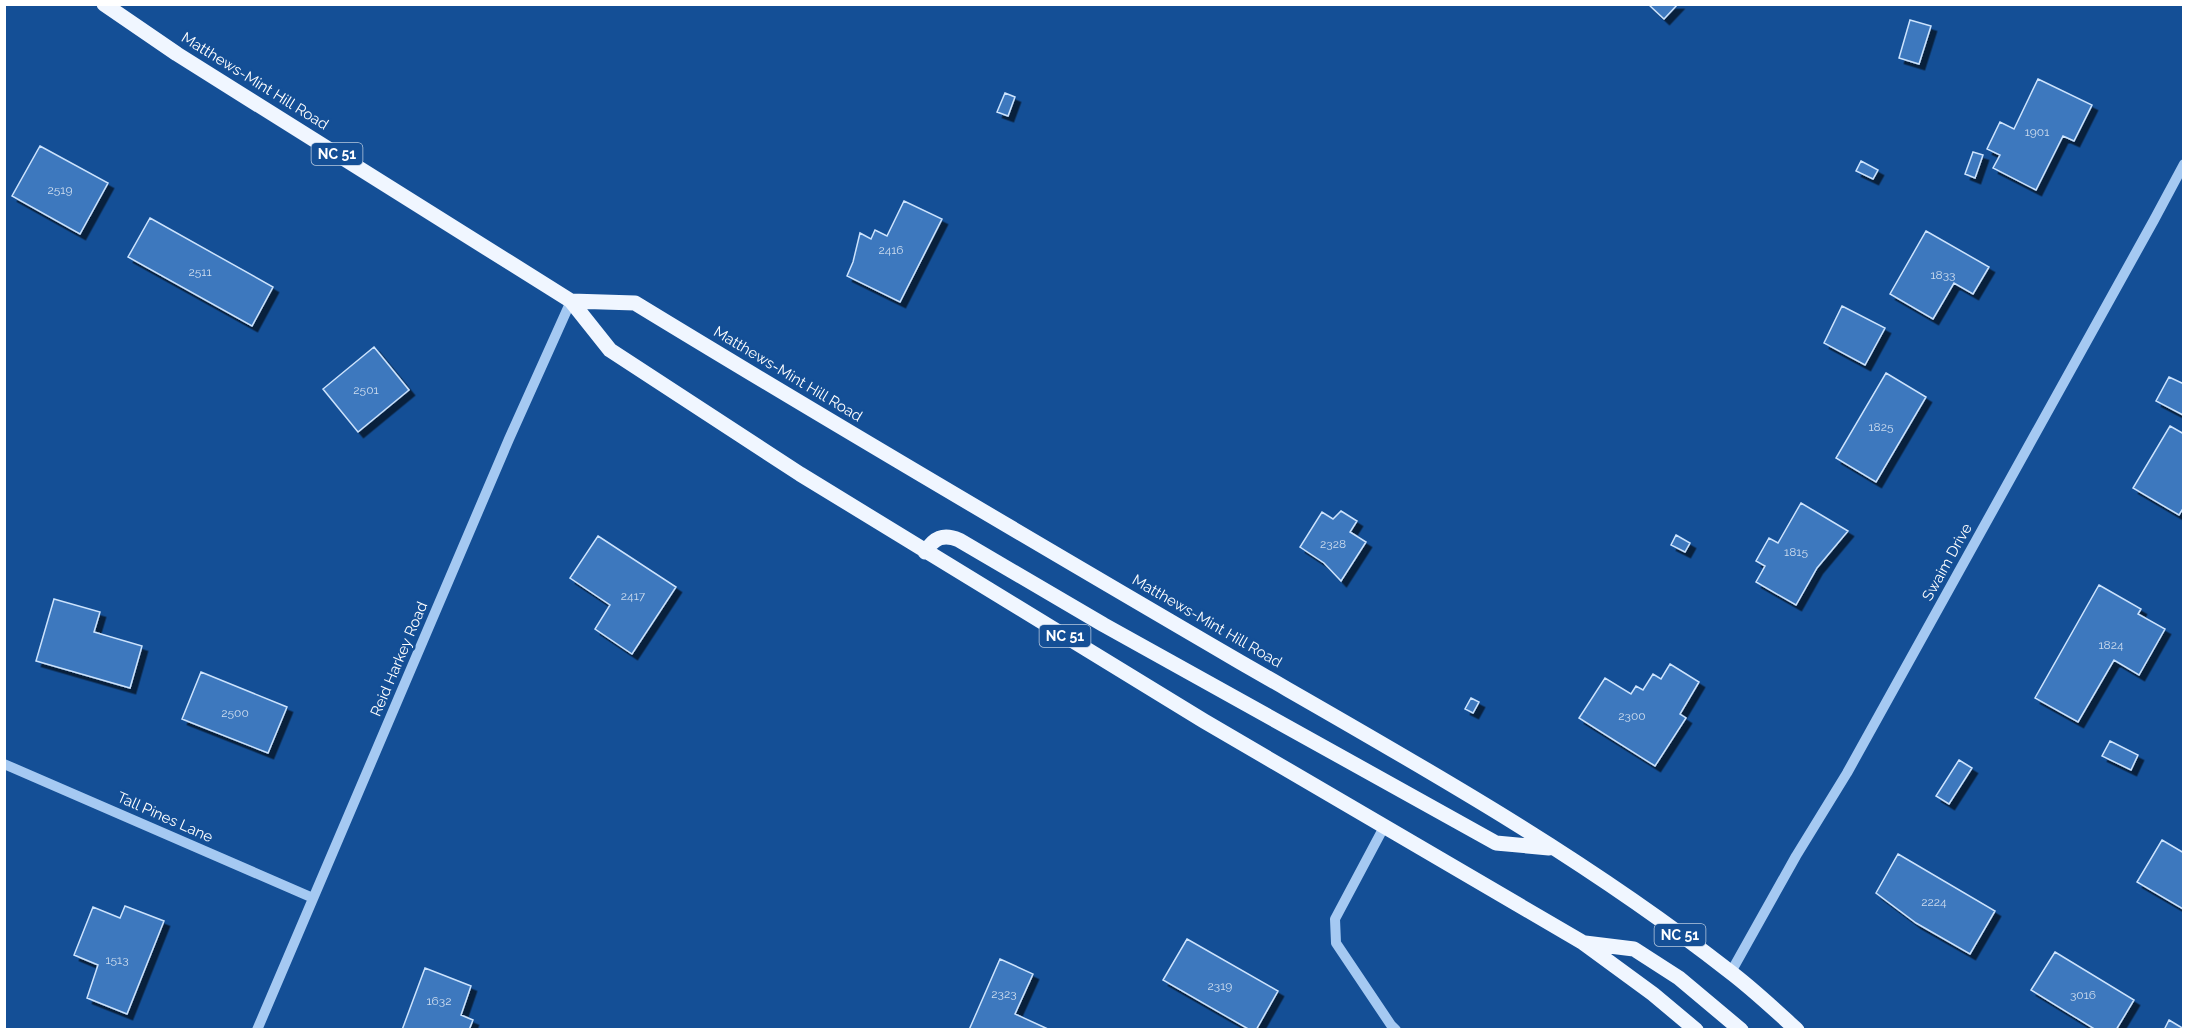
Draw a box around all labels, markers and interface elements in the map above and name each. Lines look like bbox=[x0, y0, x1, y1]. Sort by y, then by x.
street label: Matthews-Mint Hill Road bbox=[178, 28, 332, 134]
house number: 1901 bbox=[2025, 125, 2049, 139]
road number: NC 51 bbox=[312, 143, 362, 165]
house number: 2519 bbox=[48, 183, 72, 197]
house number: 2416 bbox=[878, 243, 904, 257]
house number: 2511 bbox=[188, 265, 212, 279]
house number: 1833 bbox=[1930, 268, 1956, 282]
street label: Matthews-Mint Hill Road bbox=[711, 323, 865, 425]
house number: 2501 bbox=[353, 383, 379, 397]
house number: 1825 bbox=[1868, 420, 1894, 434]
street label: Swaim Drive bbox=[1918, 520, 1976, 604]
house number: 2328 bbox=[1320, 537, 1346, 551]
house number: 1815 bbox=[1784, 545, 1808, 559]
street label: Matthews-Mint Hill Road bbox=[1129, 571, 1285, 671]
house number: 2417 bbox=[621, 589, 646, 603]
street label: Reid Harkey Road bbox=[367, 599, 431, 719]
road number: NC 51 bbox=[1040, 625, 1090, 647]
house number: 1824 bbox=[2098, 638, 2124, 652]
house number: 2500 bbox=[221, 706, 249, 720]
house number: 2300 bbox=[1618, 709, 1646, 723]
street label: Tall Pines Lane bbox=[114, 788, 216, 846]
house number: 2224 bbox=[1921, 895, 1947, 909]
road number: NC 51 bbox=[1654, 924, 1706, 946]
house number: 1513 bbox=[105, 953, 129, 967]
house number: 2319 bbox=[1208, 979, 1232, 993]
house number: 2323 bbox=[991, 987, 1017, 1001]
house number: 3016 bbox=[2070, 988, 2096, 1002]
house number: 1632 bbox=[426, 994, 452, 1008]

